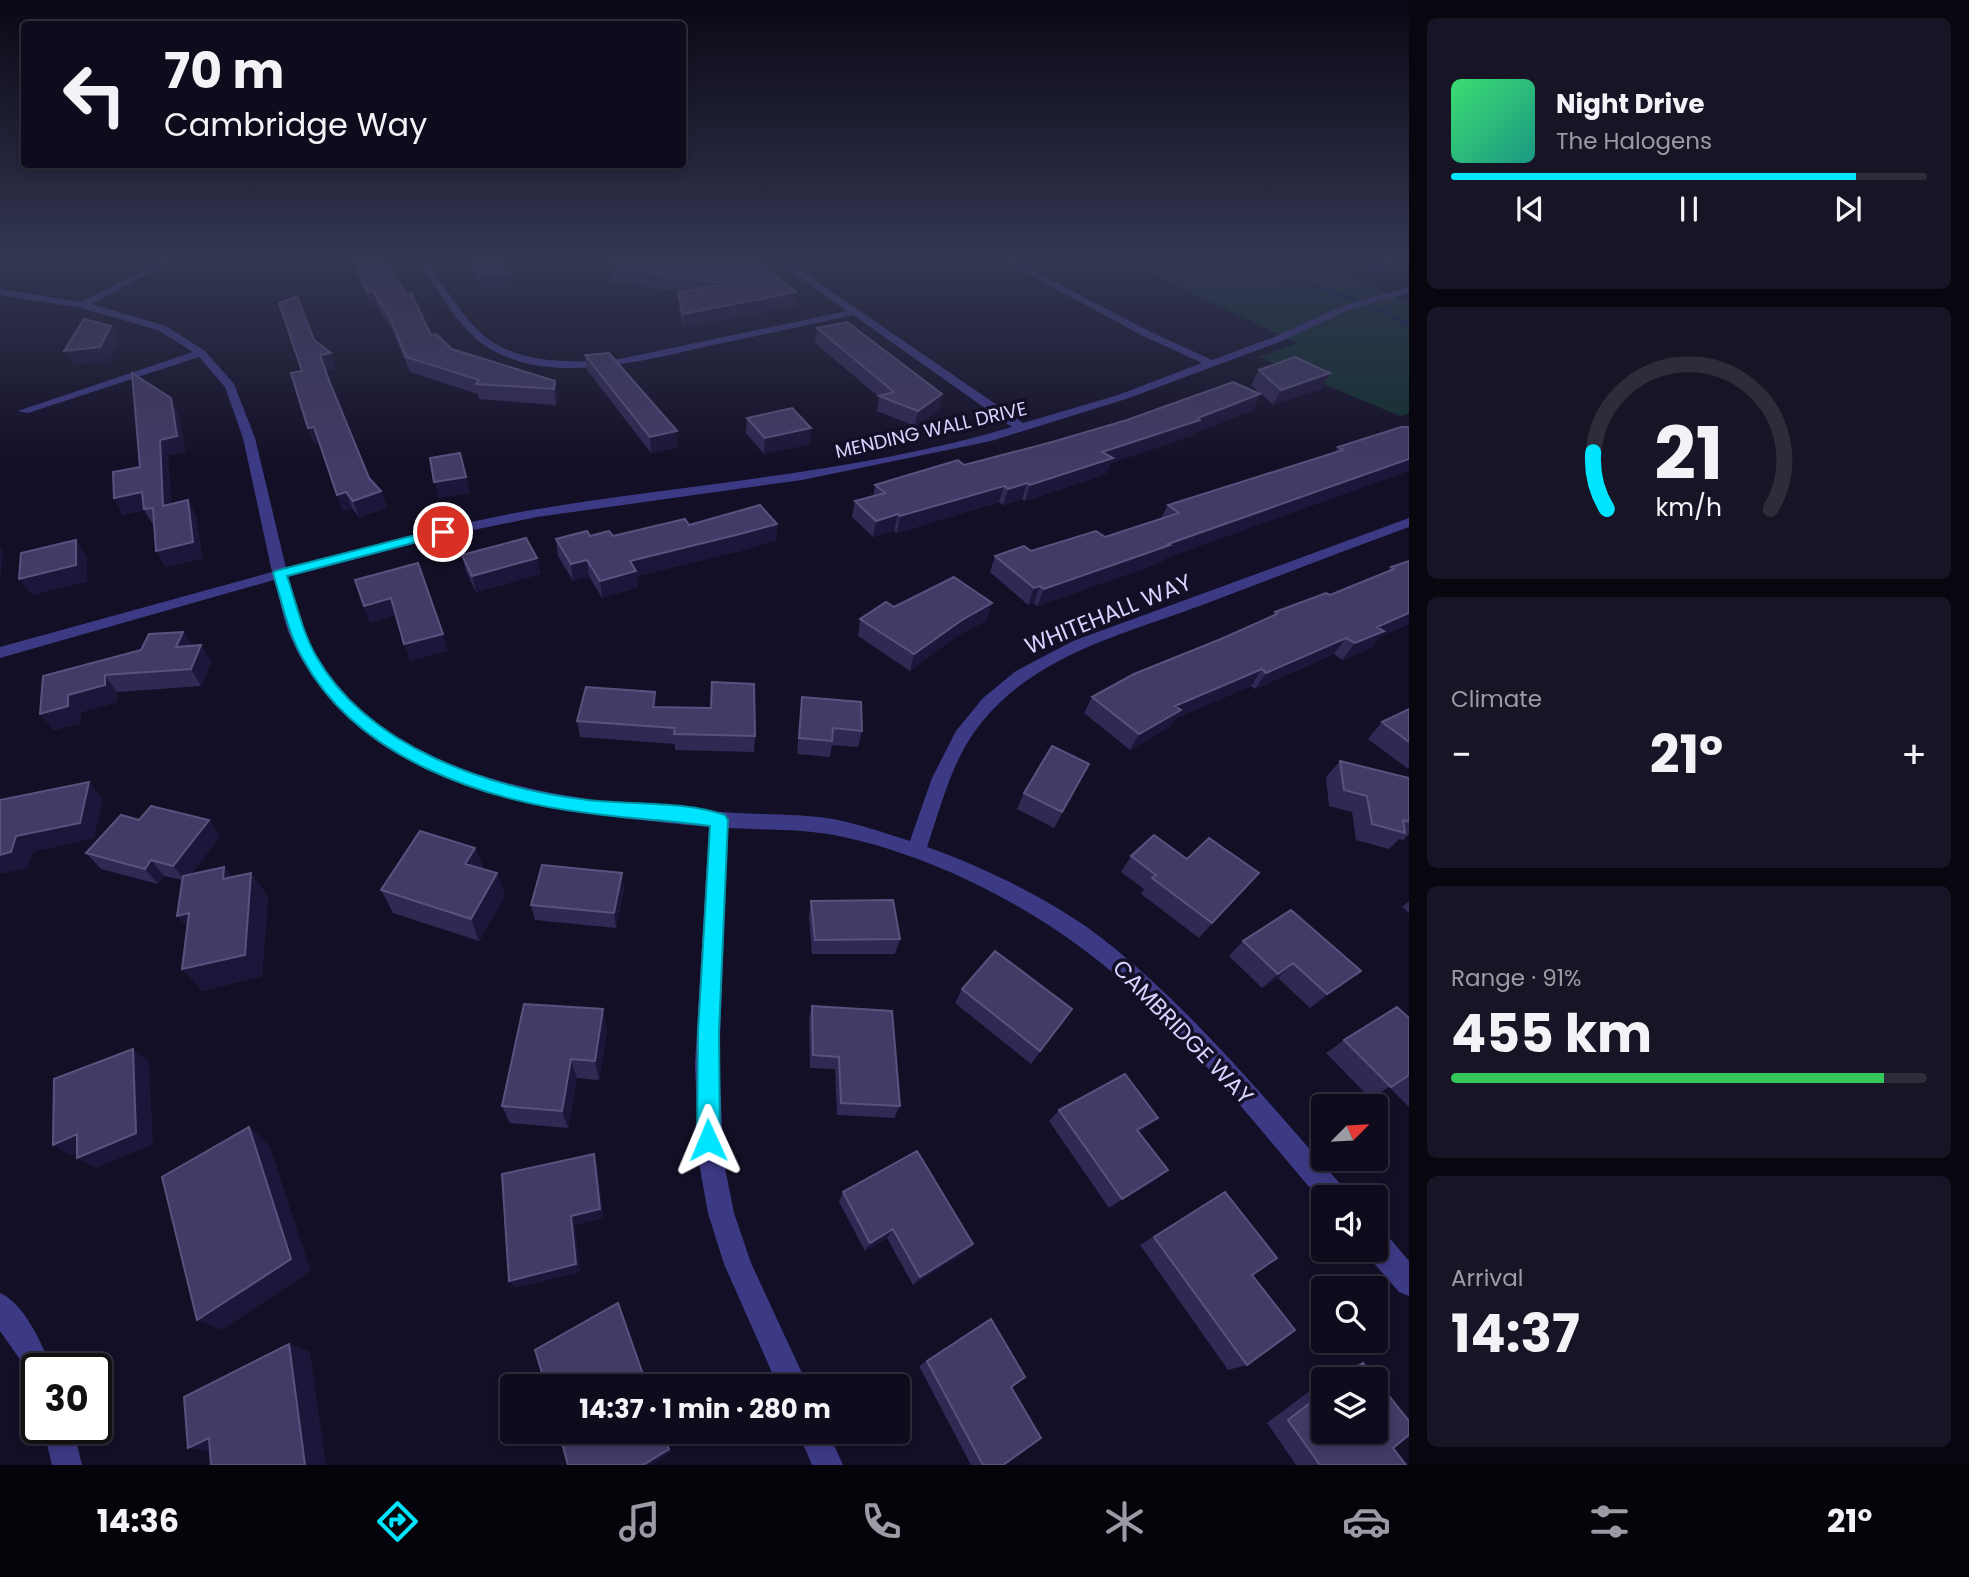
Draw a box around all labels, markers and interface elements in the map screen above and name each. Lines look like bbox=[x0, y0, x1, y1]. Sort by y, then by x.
text: 70 m bbox=[164, 37, 284, 105]
icon: left bbox=[49, 49, 140, 140]
text: Night Drive bbox=[1556, 86, 1704, 122]
text: Cambridge Way bbox=[164, 102, 427, 147]
text: The Halogens bbox=[1556, 125, 1712, 157]
icon: previous bbox=[1511, 190, 1549, 228]
icon: pause bbox=[1670, 190, 1708, 228]
icon: next bbox=[1829, 190, 1867, 228]
street label: MENDING WALL DRIVE bbox=[833, 395, 1029, 465]
text: 21 bbox=[1655, 404, 1723, 505]
text: km/h bbox=[1656, 490, 1722, 525]
pin bbox=[413, 502, 473, 562]
icon: arrive bbox=[424, 513, 462, 551]
street label: WHITEHALL WAY bbox=[1020, 566, 1196, 662]
text: Climate bbox=[1451, 683, 1542, 715]
text: 21° bbox=[1650, 718, 1723, 791]
text: − bbox=[1451, 728, 1472, 781]
text: + bbox=[1901, 728, 1927, 781]
street label: CAMBRIDGE WAY bbox=[1105, 952, 1261, 1112]
text: Range · 91% bbox=[1451, 962, 1582, 994]
text: 455 km bbox=[1451, 997, 1652, 1070]
north arrow bbox=[1311, 1094, 1388, 1171]
map controls bbox=[1311, 1094, 1388, 1444]
position arrow bbox=[671, 1103, 745, 1177]
button: sound bbox=[1311, 1185, 1388, 1262]
text: Arrival bbox=[1451, 1262, 1523, 1294]
button: search bbox=[1311, 1276, 1388, 1353]
text: 14:37 bbox=[1451, 1297, 1580, 1370]
speed limit sign: 30 bbox=[21, 1353, 112, 1444]
button: layers bbox=[1311, 1367, 1388, 1444]
text: 14:37 · 1 min · 280 m bbox=[579, 1391, 831, 1427]
icon: directions bbox=[373, 1497, 422, 1546]
icon: music bbox=[615, 1497, 664, 1546]
icon: phone bbox=[857, 1497, 906, 1546]
icon: climate bbox=[1100, 1497, 1149, 1546]
icon: car bbox=[1342, 1497, 1391, 1546]
icon: filters bbox=[1585, 1497, 1634, 1546]
text: 14:36 bbox=[97, 1498, 179, 1543]
text: 21° bbox=[1827, 1498, 1872, 1543]

